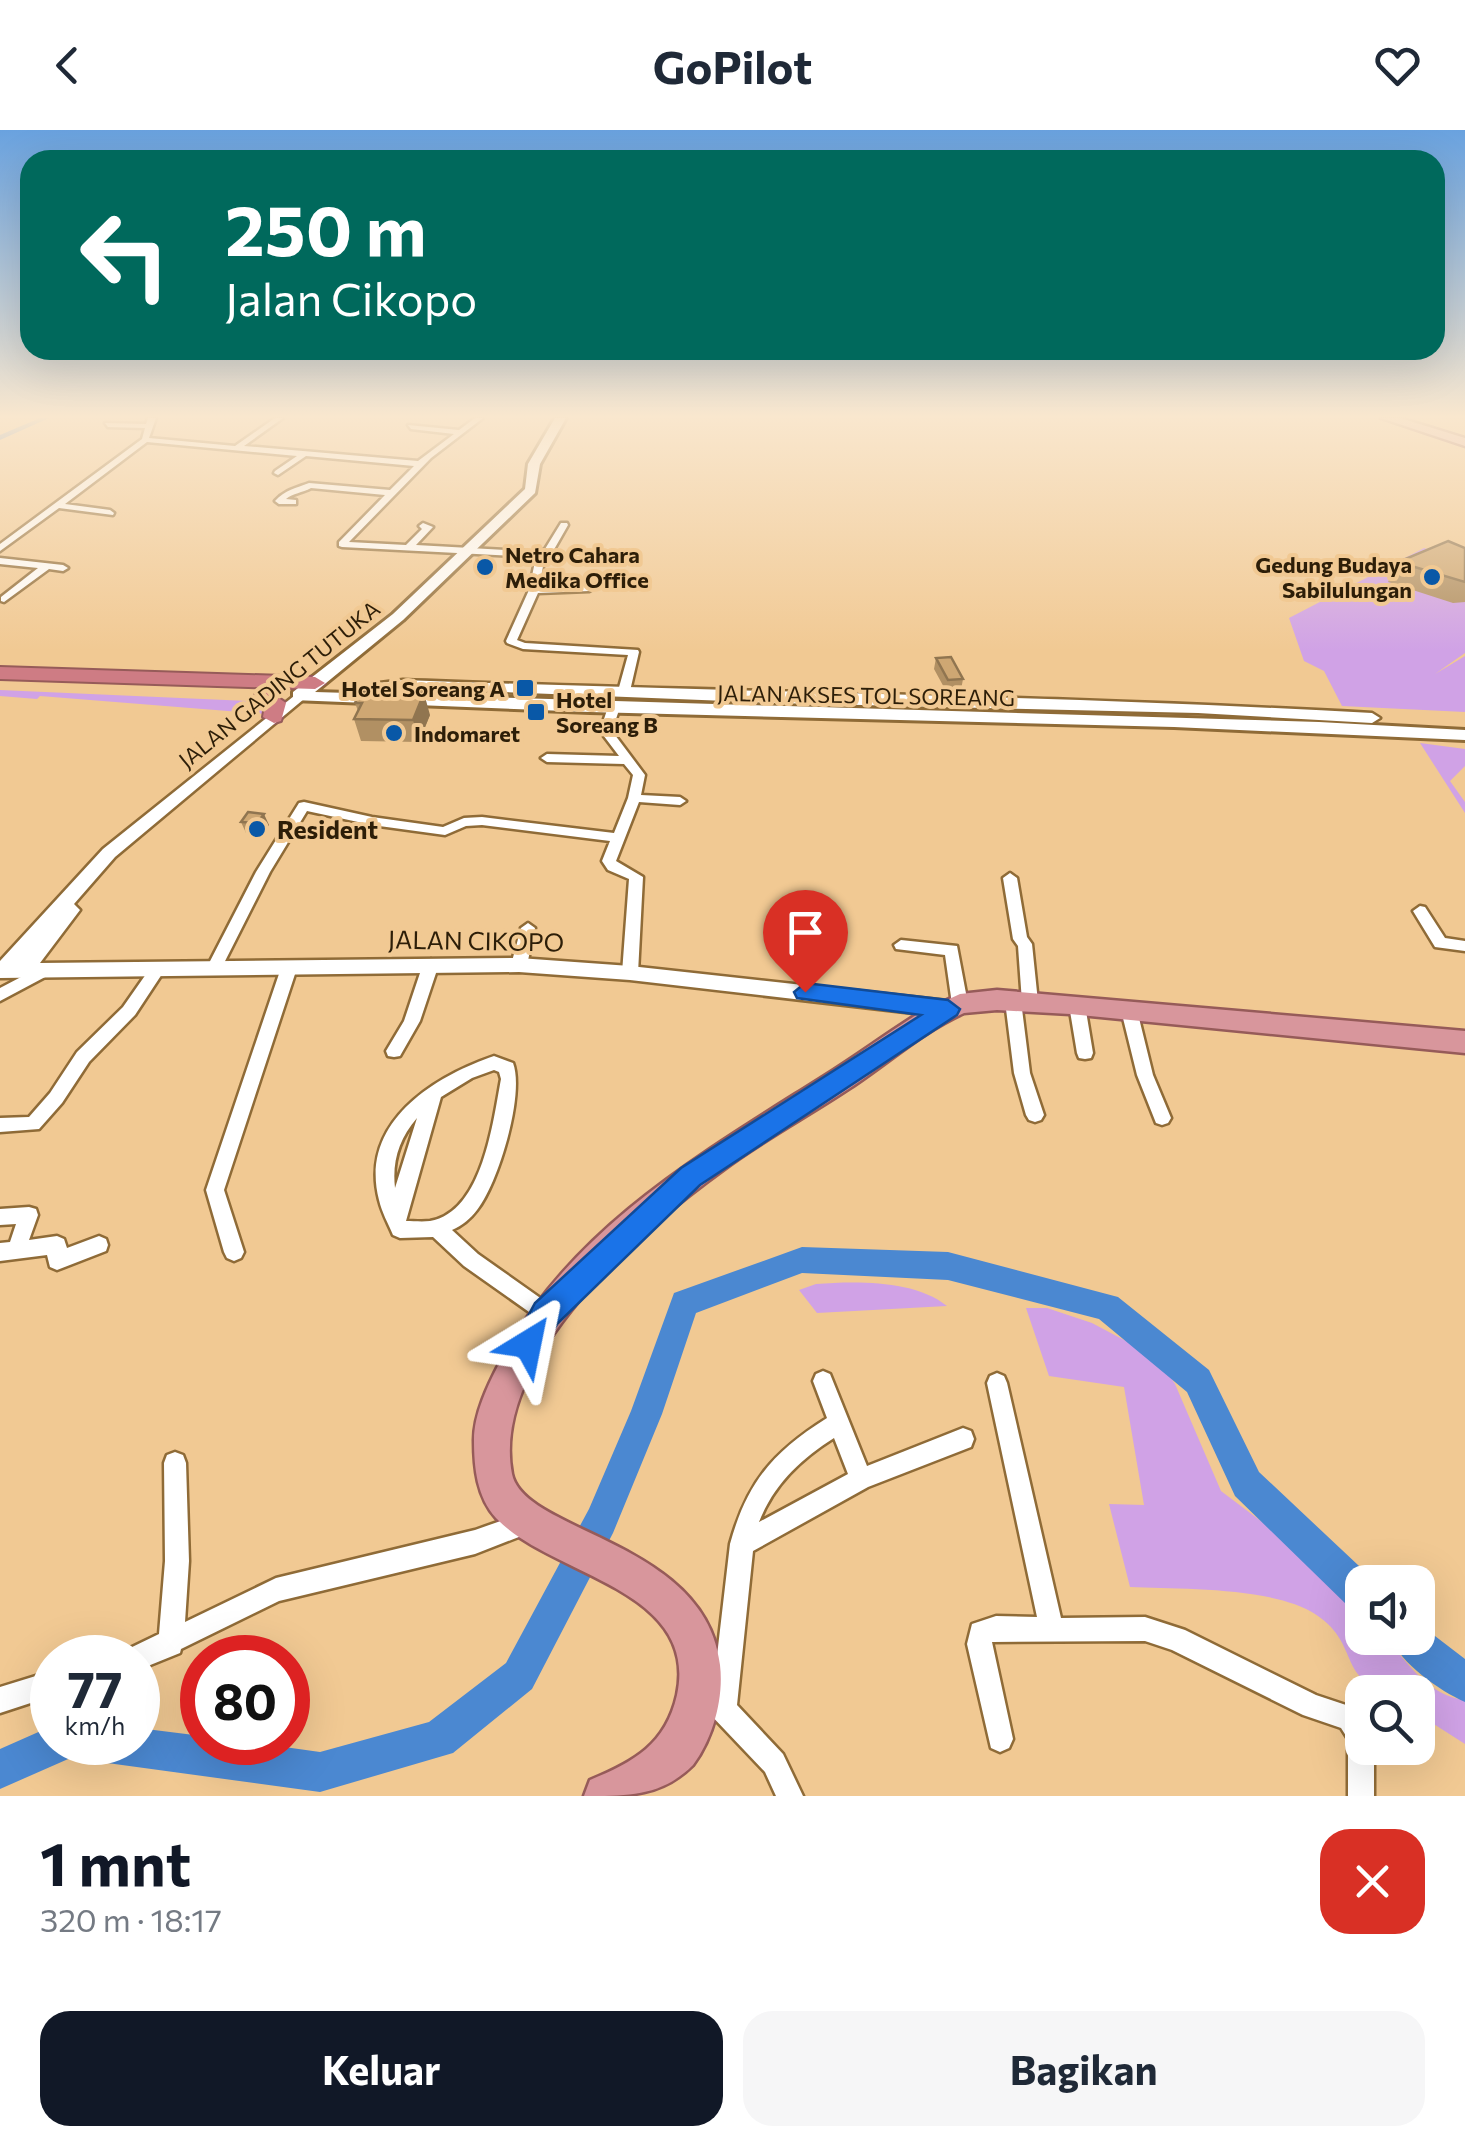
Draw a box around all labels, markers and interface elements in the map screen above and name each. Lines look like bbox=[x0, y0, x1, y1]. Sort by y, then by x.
icon: back bbox=[40, 38, 95, 93]
text: GoPilot bbox=[653, 38, 812, 93]
icon: heart bbox=[1370, 38, 1425, 93]
text: 250 m bbox=[225, 185, 427, 270]
icon: left bbox=[60, 190, 190, 320]
text: Jalan Cikopo bbox=[225, 270, 477, 325]
place label: Netro Cahara Medika Office bbox=[505, 541, 649, 593]
place label: Gedung Budaya Sabilulungan bbox=[1255, 551, 1412, 603]
marker: Netro Cahara Medika Office bbox=[474, 556, 496, 578]
marker: Gedung Budaya Sabilulungan bbox=[1421, 566, 1443, 588]
street label: JALAN GADING TUTUKA bbox=[173, 595, 385, 773]
place label: Hotel Soreang A bbox=[341, 675, 505, 702]
marker: Hotel Soreang A bbox=[514, 677, 536, 699]
street label: JALAN AKSES TOL SOREANG bbox=[717, 679, 1015, 711]
place label: Hotel Soreang B bbox=[556, 686, 658, 738]
marker: Hotel Soreang B bbox=[525, 701, 547, 723]
place label: Indomaret bbox=[414, 720, 520, 747]
marker: Indomaret bbox=[383, 722, 405, 744]
place label: Resident bbox=[277, 814, 378, 844]
marker: Resident bbox=[246, 818, 268, 840]
pin bbox=[763, 890, 848, 993]
icon: arrive bbox=[778, 905, 833, 960]
street label: JALAN CIKOPO bbox=[388, 923, 564, 957]
position arrow bbox=[476, 1292, 580, 1396]
map controls bbox=[1345, 1565, 1435, 1765]
button: sound bbox=[1345, 1565, 1435, 1655]
speed limit sign: 80 bbox=[180, 1635, 310, 1765]
text: 77 bbox=[68, 1657, 122, 1718]
button: search bbox=[1345, 1675, 1435, 1765]
text: km/h bbox=[65, 1710, 125, 1740]
text: 1 mnt bbox=[40, 1825, 191, 1898]
button: close bbox=[1320, 1829, 1425, 1934]
text: 320 m · 18:17 bbox=[40, 1899, 222, 1939]
button: Keluar bbox=[40, 2011, 723, 2126]
button: Bagikan bbox=[743, 2011, 1425, 2126]

